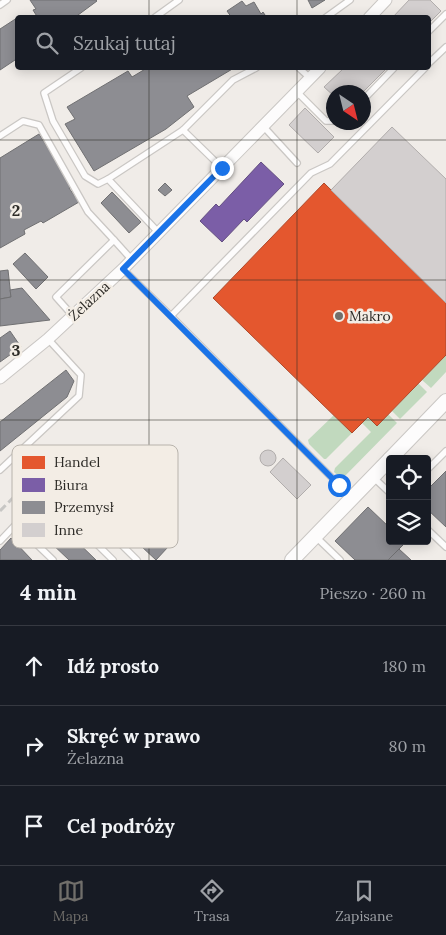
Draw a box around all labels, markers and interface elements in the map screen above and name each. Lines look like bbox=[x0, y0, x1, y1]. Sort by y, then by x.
search box bbox=[15, 15, 431, 70]
icon: search bbox=[33, 29, 61, 57]
text: Szukaj tutaj bbox=[73, 31, 176, 55]
north arrow bbox=[326, 85, 371, 130]
route end bbox=[211, 157, 234, 180]
text: 2 bbox=[12, 200, 20, 220]
street label: Żelazna bbox=[65, 277, 113, 325]
place label: Makro bbox=[349, 307, 391, 325]
marker: Makro bbox=[333, 310, 345, 322]
text: 3 bbox=[12, 340, 21, 360]
legend bbox=[12, 445, 178, 548]
text: Handel bbox=[54, 453, 100, 471]
map controls bbox=[386, 455, 431, 545]
button: locate bbox=[386, 455, 431, 500]
route start bbox=[328, 474, 351, 497]
text: Biura bbox=[54, 476, 88, 494]
text: Przemysł bbox=[54, 498, 114, 516]
button: layers bbox=[386, 500, 431, 545]
text: Inne bbox=[54, 521, 84, 539]
text: 4 min bbox=[20, 579, 77, 606]
text: Pieszo · 260 m bbox=[320, 583, 426, 603]
icon: ahead bbox=[20, 652, 48, 680]
text: Idź prosto bbox=[67, 654, 159, 678]
text: 180 m bbox=[383, 656, 426, 676]
text: Skręć w prawo bbox=[67, 724, 200, 748]
icon: right bbox=[20, 732, 48, 760]
text: 80 m bbox=[389, 736, 426, 756]
text: Żelazna bbox=[67, 748, 124, 768]
icon: arrive bbox=[20, 812, 48, 840]
text: Cel podróży bbox=[67, 814, 175, 838]
tab: Mapa bbox=[53, 877, 88, 925]
tab: Trasa bbox=[194, 877, 230, 925]
tab: Zapisane bbox=[335, 877, 393, 925]

